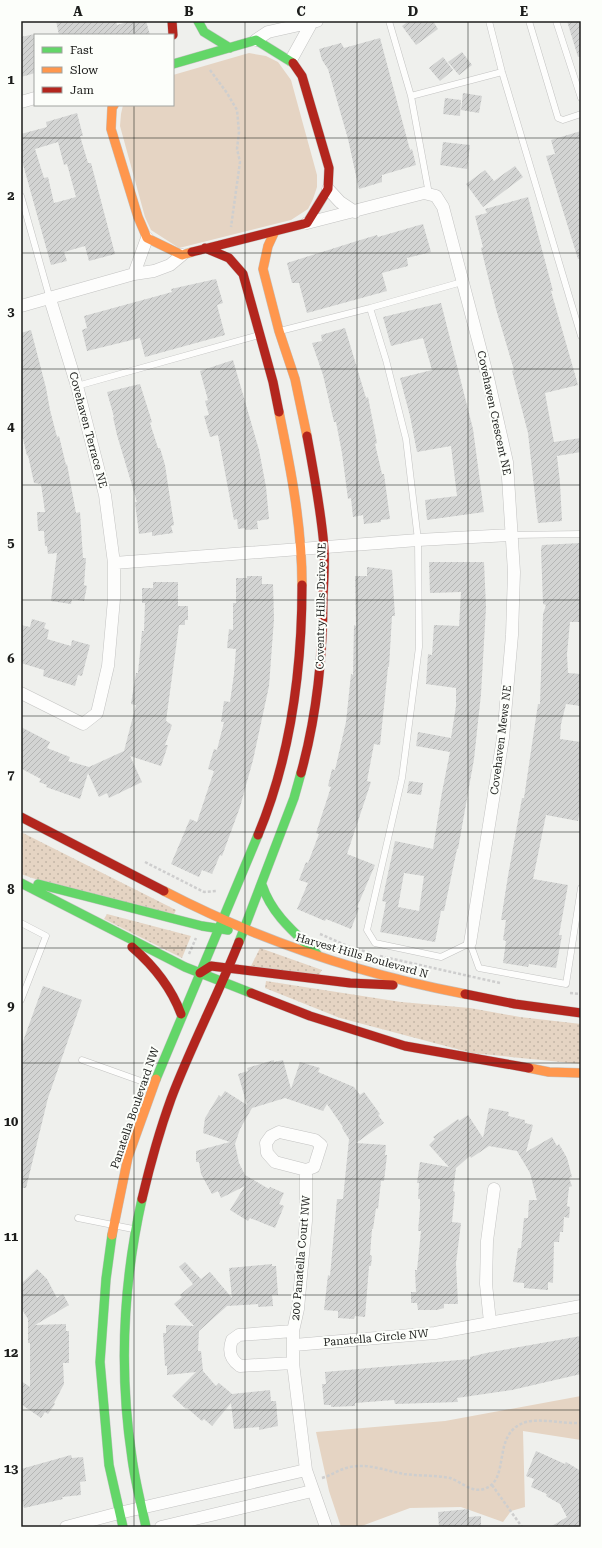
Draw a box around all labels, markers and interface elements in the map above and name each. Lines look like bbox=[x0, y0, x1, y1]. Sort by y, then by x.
text: A bbox=[73, 4, 83, 19]
text: B bbox=[184, 4, 194, 19]
text: C bbox=[296, 4, 306, 19]
text: D bbox=[408, 4, 418, 19]
text: E bbox=[520, 4, 528, 19]
legend bbox=[34, 34, 174, 106]
text: Fast bbox=[70, 43, 94, 57]
text: Slow bbox=[70, 63, 98, 77]
text: 1 bbox=[7, 72, 15, 87]
text: Jam bbox=[70, 83, 94, 97]
text: 2 bbox=[7, 188, 15, 203]
text: 3 bbox=[7, 304, 15, 319]
street label: Covehaven Crescent NE bbox=[474, 350, 514, 476]
street label: Covehaven Terrace NE bbox=[66, 371, 110, 489]
text: 4 bbox=[7, 419, 15, 434]
text: 5 bbox=[7, 535, 15, 550]
street label: Coventry Hills Drive NE bbox=[313, 543, 329, 669]
text: 6 bbox=[7, 651, 15, 666]
street label: Covehaven Mews NE bbox=[488, 684, 514, 796]
text: 7 bbox=[7, 767, 15, 782]
text: 8 bbox=[7, 882, 15, 897]
street label: Harvest Hills Boulevard N bbox=[294, 931, 430, 981]
text: 9 bbox=[7, 998, 15, 1013]
street label: Panatella Boulevard NW bbox=[108, 1045, 162, 1171]
text: 10 bbox=[4, 1114, 18, 1129]
street label: 200 Panatella Court NW bbox=[289, 1194, 313, 1321]
text: 11 bbox=[4, 1229, 18, 1244]
street label: Panatella Circle NW bbox=[323, 1327, 430, 1349]
text: 12 bbox=[4, 1345, 18, 1360]
text: 13 bbox=[4, 1461, 18, 1476]

